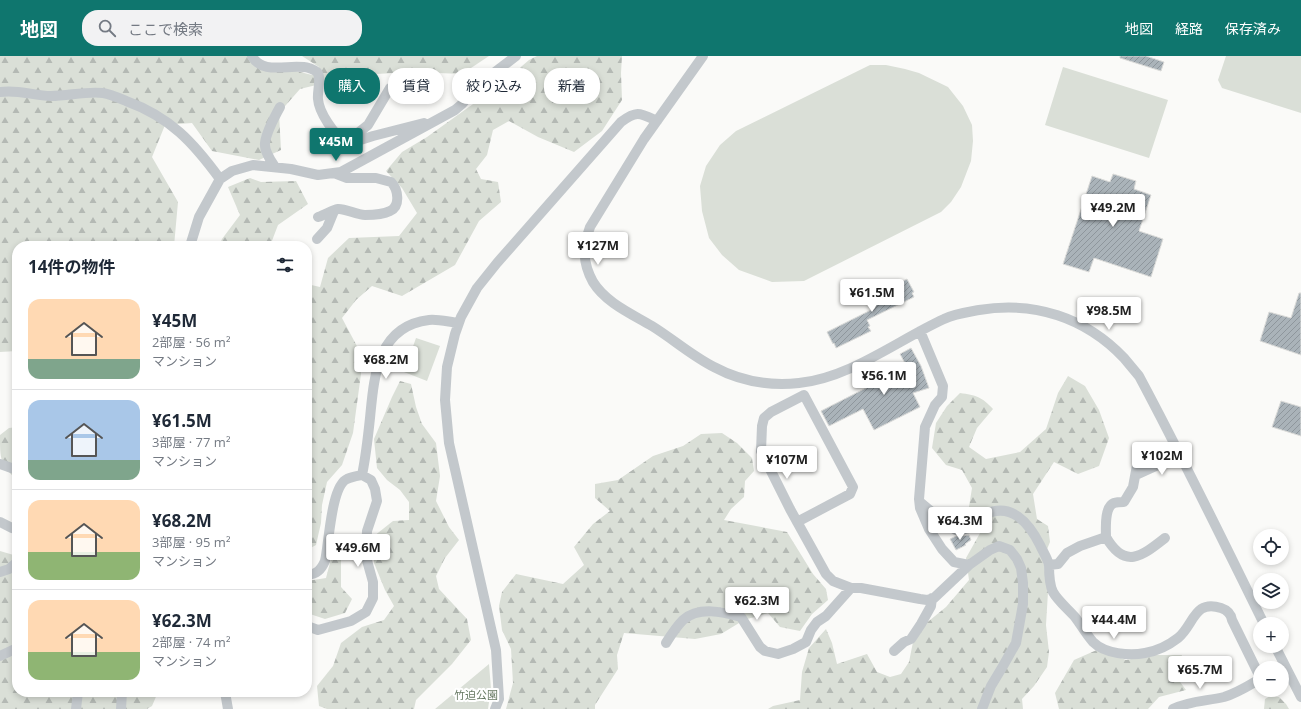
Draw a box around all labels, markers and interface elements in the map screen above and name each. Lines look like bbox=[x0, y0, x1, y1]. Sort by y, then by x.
search box bbox=[82, 10, 362, 46]
text: 地図 bbox=[20, 16, 58, 42]
icon: search bbox=[96, 17, 118, 39]
text: ここで検索 bbox=[128, 19, 203, 39]
text: 地図 bbox=[1125, 19, 1153, 38]
text: 経路 bbox=[1175, 19, 1203, 38]
text: 保存済み bbox=[1225, 19, 1281, 38]
chip: 購入 bbox=[324, 68, 380, 104]
chip: 賃貸 bbox=[388, 68, 444, 104]
chip: 絞り込み bbox=[452, 68, 536, 104]
chip: 新着 bbox=[544, 68, 600, 104]
pin: ¥45M bbox=[312, 128, 360, 162]
text: ¥45M bbox=[319, 132, 353, 150]
pin: ¥49.2M bbox=[1080, 194, 1146, 228]
text: ¥49.2M bbox=[1090, 198, 1136, 216]
pin: ¥127M bbox=[570, 232, 626, 266]
text: ¥127M bbox=[577, 236, 619, 254]
icon: filters bbox=[274, 254, 296, 276]
text: 14件の物件 bbox=[28, 255, 115, 278]
pin: ¥61.5M bbox=[839, 279, 905, 313]
text: ¥61.5M bbox=[849, 283, 895, 301]
pin: ¥98.5M bbox=[1076, 297, 1142, 331]
text: ¥98.5M bbox=[1086, 301, 1132, 319]
text: ¥45M bbox=[152, 309, 197, 332]
icon: home bbox=[60, 315, 108, 363]
text: 2部屋 · 56 m² bbox=[152, 333, 230, 351]
pin: ¥68.2M bbox=[353, 346, 419, 380]
text: ¥68.2M bbox=[363, 350, 409, 368]
text: マンション bbox=[152, 352, 217, 370]
pin: ¥56.1M bbox=[851, 362, 917, 396]
text: ¥56.1M bbox=[861, 366, 907, 384]
text: ¥61.5M bbox=[152, 409, 212, 432]
icon: home bbox=[60, 416, 108, 464]
text: 3部屋 · 77 m² bbox=[152, 433, 230, 451]
pin: ¥102M bbox=[1134, 442, 1190, 476]
pin: ¥107M bbox=[759, 446, 815, 480]
text: ¥102M bbox=[1141, 446, 1183, 464]
text: ¥107M bbox=[766, 450, 808, 468]
text: マンション bbox=[152, 452, 217, 470]
pin: ¥64.3M bbox=[927, 507, 993, 541]
text: ¥68.2M bbox=[152, 509, 212, 532]
text: ¥64.3M bbox=[937, 511, 983, 529]
icon: home bbox=[60, 516, 108, 564]
map controls bbox=[1253, 529, 1289, 697]
button: locate bbox=[1253, 529, 1289, 565]
text: 3部屋 · 95 m² bbox=[152, 533, 230, 551]
pin: ¥49.6M bbox=[325, 534, 391, 568]
text: ¥49.6M bbox=[335, 538, 381, 556]
text: マンション bbox=[152, 552, 217, 570]
button: layers bbox=[1253, 573, 1289, 609]
pin: ¥62.3M bbox=[724, 587, 790, 621]
text: ¥62.3M bbox=[734, 591, 780, 609]
pin: ¥44.4M bbox=[1081, 606, 1147, 640]
text: ¥62.3M bbox=[152, 609, 212, 632]
text: ¥44.4M bbox=[1091, 610, 1137, 628]
icon: home bbox=[60, 616, 108, 664]
button: + bbox=[1253, 617, 1289, 653]
text: 2部屋 · 74 m² bbox=[152, 633, 230, 651]
text: マンション bbox=[152, 652, 217, 670]
pin: ¥65.7M bbox=[1167, 656, 1233, 690]
text: ¥65.7M bbox=[1177, 660, 1223, 678]
button: − bbox=[1253, 661, 1289, 697]
park label: 竹迫公園 bbox=[454, 687, 498, 702]

